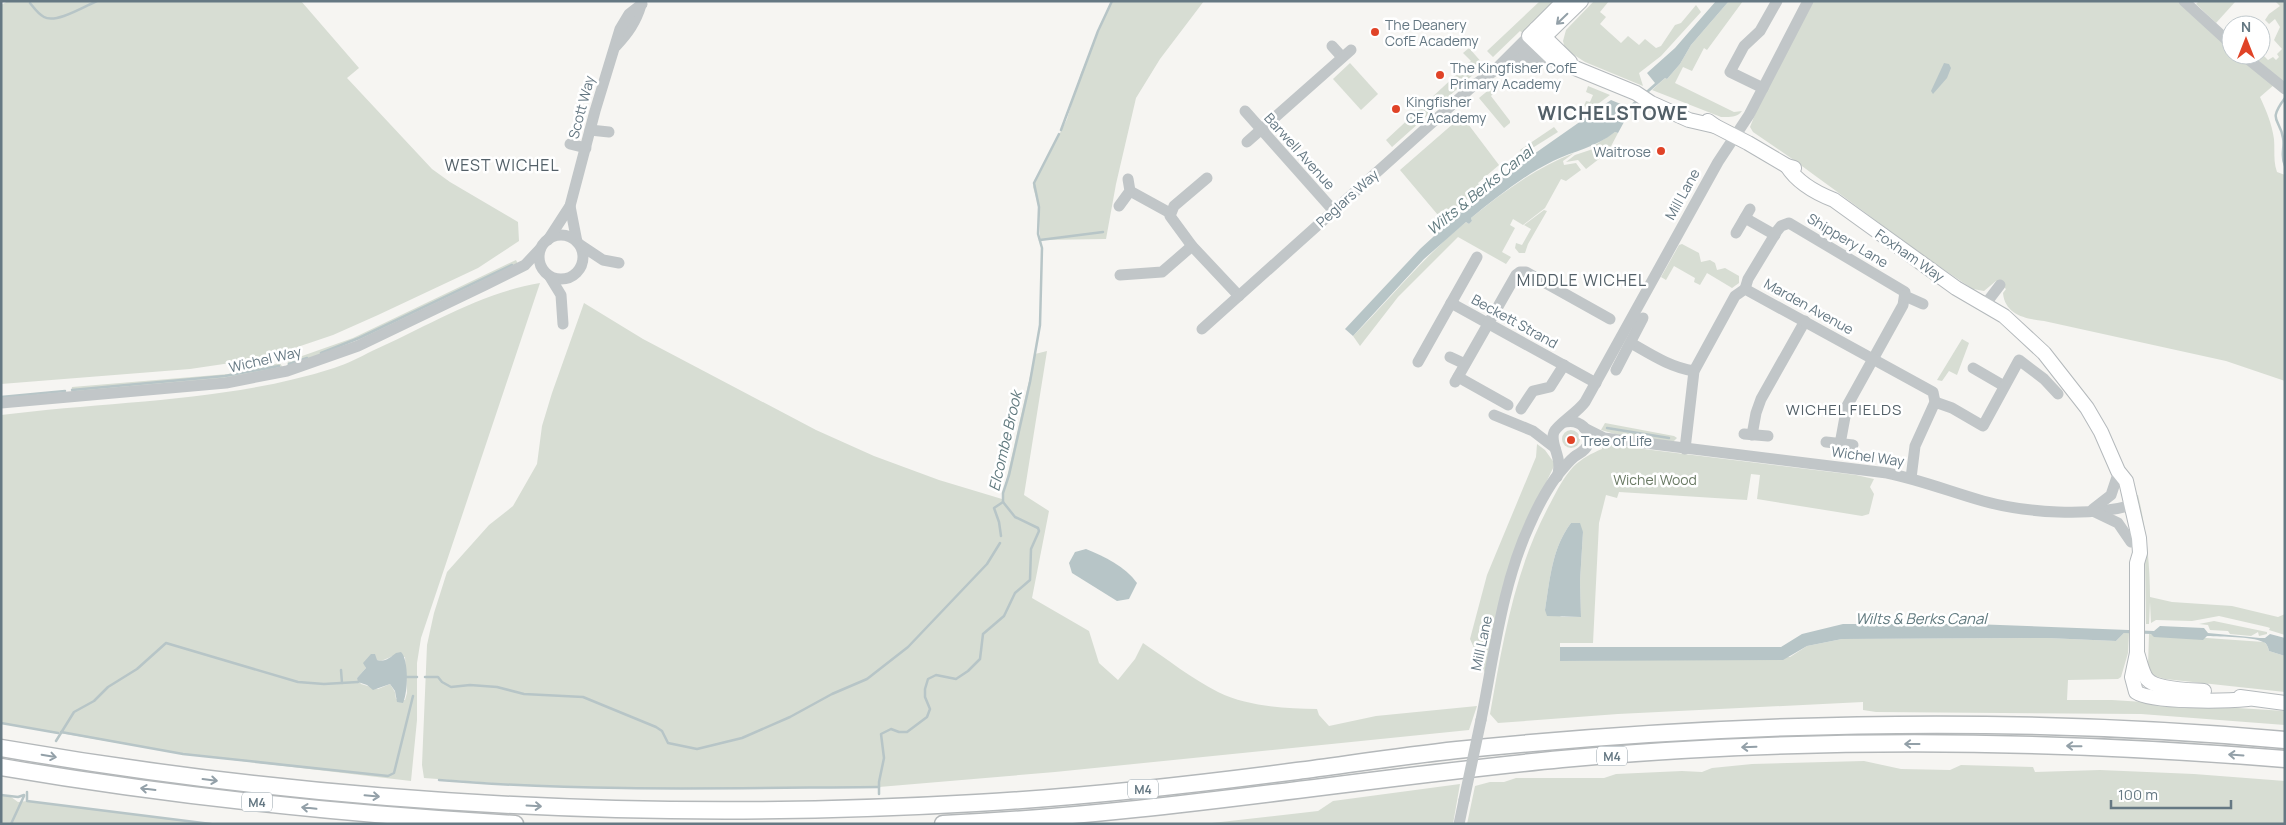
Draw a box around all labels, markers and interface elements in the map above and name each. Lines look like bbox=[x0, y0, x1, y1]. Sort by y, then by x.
one-way arrow bbox=[1556, 13, 1569, 25]
place label: The Deanery CofE Academy bbox=[1385, 15, 1479, 50]
north arrow bbox=[2221, 15, 2271, 65]
text: N bbox=[2241, 17, 2251, 36]
marker: The Deanery CofE Academy bbox=[1369, 26, 1381, 38]
place label: The Kingfisher CofE Primary Academy bbox=[1450, 58, 1577, 93]
marker: The Kingfisher CofE Primary Academy bbox=[1434, 69, 1446, 81]
street label: Scott Way bbox=[563, 73, 599, 141]
place label: Kingfisher CE Academy bbox=[1406, 92, 1487, 127]
district label: WICHELSTOWE bbox=[1537, 100, 1689, 126]
marker: Kingfisher CE Academy bbox=[1390, 103, 1402, 115]
street label: Barwell Avenue bbox=[1260, 108, 1340, 194]
water label: Wilts & Berks Canal bbox=[1422, 139, 1540, 240]
place label: Waitrose bbox=[1593, 142, 1651, 161]
marker: Waitrose bbox=[1655, 145, 1667, 157]
district label: WEST WICHEL bbox=[444, 154, 560, 176]
street label: Peglars Way bbox=[1312, 164, 1383, 231]
street label: Mill Lane bbox=[1660, 165, 1704, 223]
street label: Shippery Lane bbox=[1804, 208, 1892, 272]
street label: Foxham Way bbox=[1872, 224, 1949, 286]
district label: MIDDLE WICHEL bbox=[1517, 269, 1647, 291]
street label: Marden Avenue bbox=[1761, 274, 1857, 338]
street label: Beckett Strand bbox=[1468, 289, 1562, 353]
street label: Wichel Way bbox=[227, 341, 304, 377]
water label: Elcombe Brook bbox=[983, 386, 1027, 493]
district label: WICHEL FIELDS bbox=[1786, 399, 1902, 420]
place label: Tree of Life bbox=[1581, 431, 1652, 450]
marker: Tree of Life bbox=[1565, 434, 1577, 446]
street label: Wichel Way bbox=[1830, 441, 1906, 471]
park label: Wichel Wood bbox=[1613, 470, 1697, 489]
water label: Wilts & Berks Canal bbox=[1855, 608, 1989, 629]
street label: Mill Lane bbox=[1466, 614, 1496, 672]
one-way arrow bbox=[1904, 739, 1920, 749]
one-way arrow bbox=[2066, 741, 2082, 751]
one-way arrow bbox=[1741, 743, 1757, 752]
road number: M4 bbox=[1597, 746, 1627, 766]
one-way arrow bbox=[2228, 751, 2244, 760]
one-way arrow bbox=[41, 752, 57, 762]
one-way arrow bbox=[202, 775, 218, 785]
scale bar bbox=[2111, 778, 2231, 810]
road number: M4 bbox=[1128, 780, 1158, 799]
one-way arrow bbox=[140, 784, 156, 794]
text: 100 m bbox=[2118, 784, 2158, 805]
one-way arrow bbox=[363, 791, 379, 800]
road number: M4 bbox=[242, 792, 272, 812]
one-way arrow bbox=[526, 801, 542, 811]
one-way arrow bbox=[302, 803, 318, 813]

